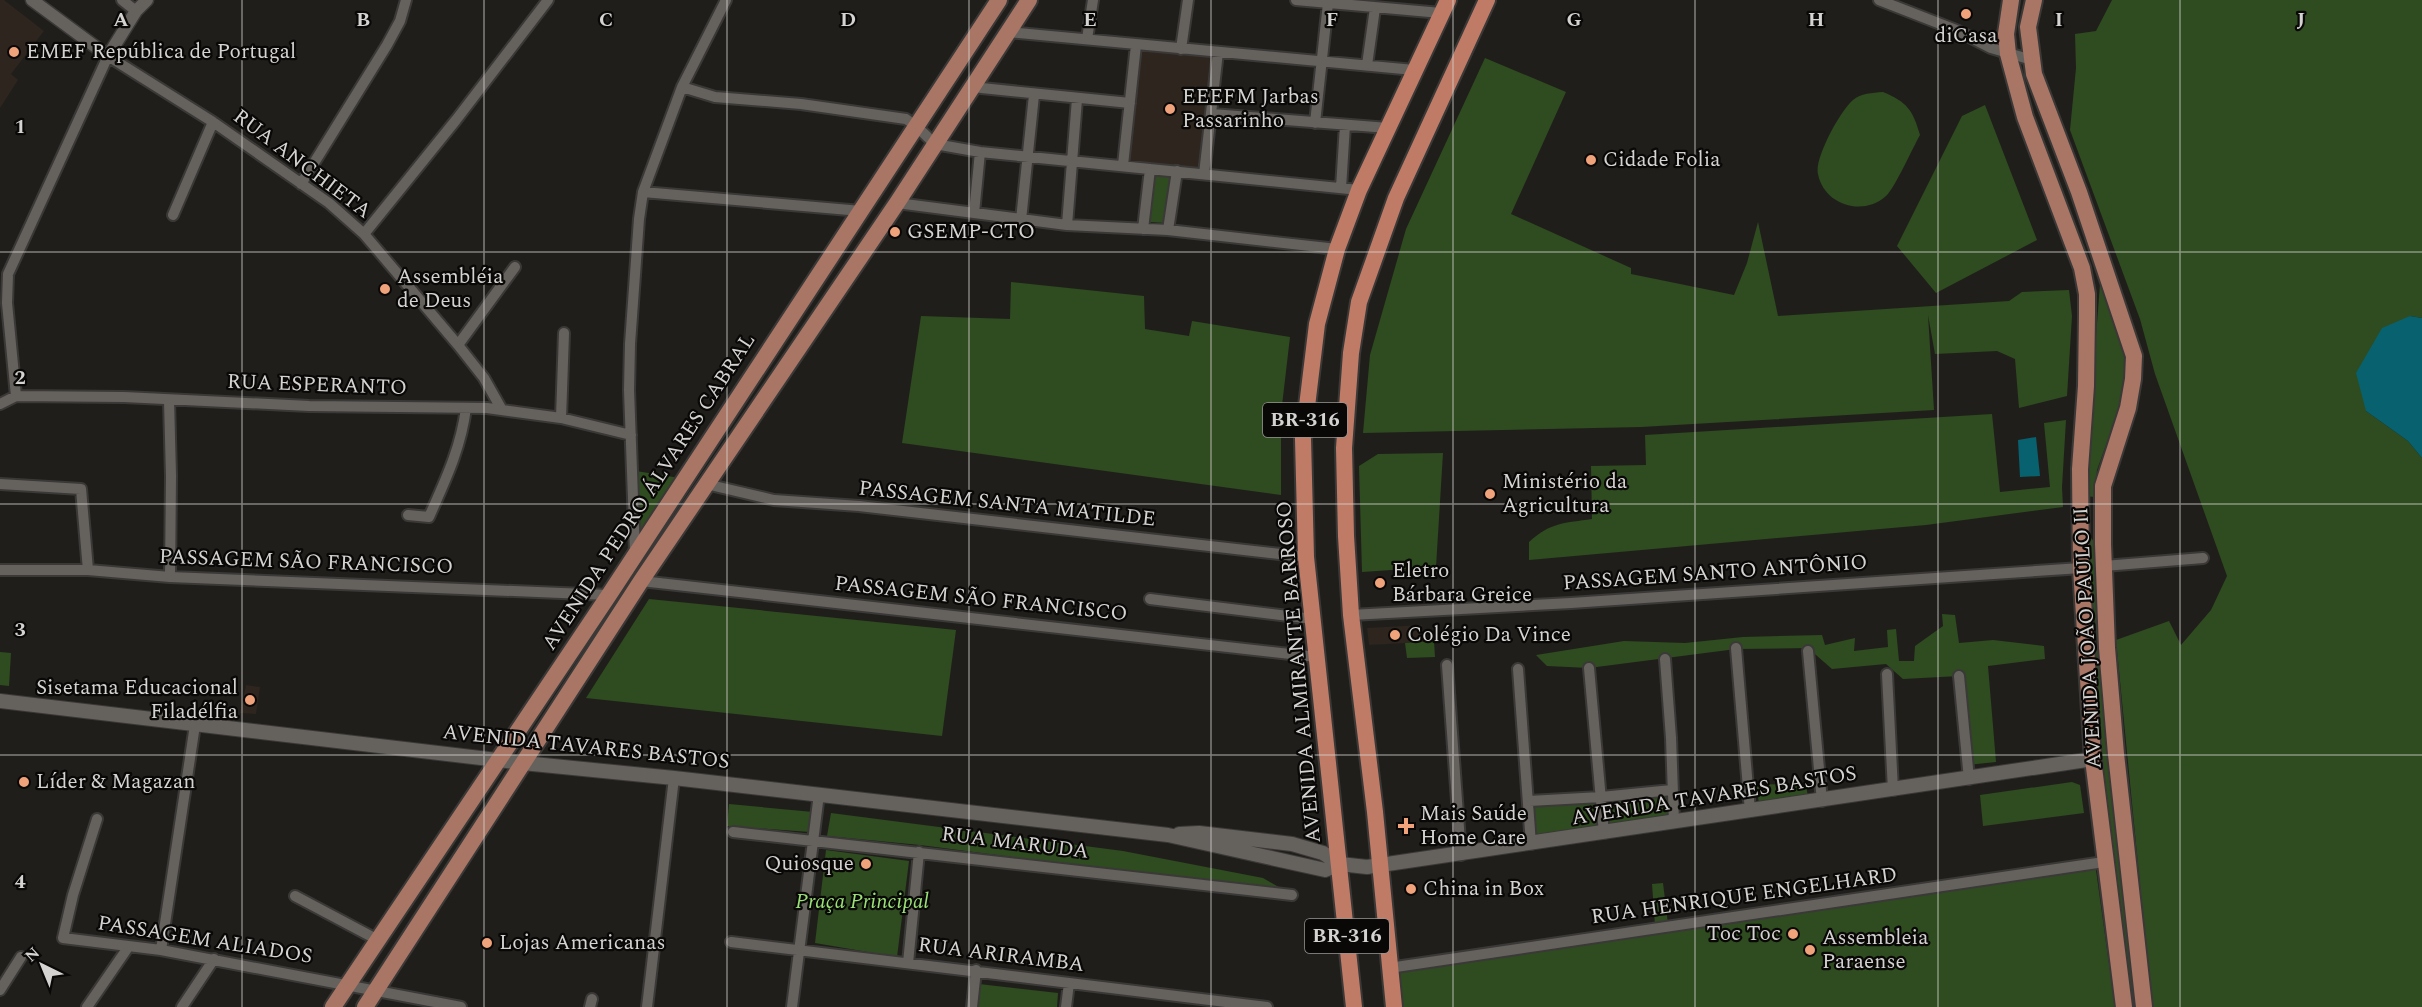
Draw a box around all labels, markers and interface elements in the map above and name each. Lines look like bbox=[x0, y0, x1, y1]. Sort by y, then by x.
text: A bbox=[113, 5, 129, 35]
text: B bbox=[356, 5, 370, 35]
text: C bbox=[599, 5, 613, 35]
text: D bbox=[840, 5, 856, 35]
text: E bbox=[1083, 5, 1097, 35]
text: F bbox=[1326, 5, 1338, 35]
text: G bbox=[1566, 5, 1582, 35]
text: H bbox=[1808, 5, 1824, 35]
text: I bbox=[2055, 5, 2063, 35]
text: J bbox=[2297, 5, 2305, 35]
marker: diCasa bbox=[1959, 7, 1973, 21]
place label: diCasa bbox=[1934, 20, 1998, 52]
place label: EMEF República de Portugal bbox=[26, 36, 296, 68]
marker: EMEF República de Portugal bbox=[7, 45, 21, 59]
place label: EEEFM Jarbas Passarinho bbox=[1182, 81, 1319, 137]
street label: RUA ANCHIETA bbox=[226, 101, 378, 227]
marker: EEEFM Jarbas Passarinho bbox=[1163, 102, 1177, 116]
text: 1 bbox=[14, 112, 26, 142]
place label: Cidade Folia bbox=[1603, 144, 1721, 176]
marker: Cidade Folia bbox=[1584, 153, 1598, 167]
place label: GSEMP-CTO bbox=[907, 216, 1035, 248]
marker: GSEMP-CTO bbox=[888, 225, 902, 239]
place label: Assembléia de Deus bbox=[397, 261, 504, 317]
marker: Assembléia de Deus bbox=[378, 282, 392, 296]
street label: AVENIDA PEDRO ÁLVARES CABRAL bbox=[534, 327, 764, 657]
text: 2 bbox=[14, 363, 26, 393]
street label: RUA ESPERANTO bbox=[226, 366, 408, 404]
road number: BR-316 bbox=[1263, 403, 1347, 437]
place label: Ministério da Agricultura bbox=[1502, 466, 1628, 522]
street label: PASSAGEM SANTA MATILDE bbox=[857, 472, 1157, 536]
marker: Ministério da Agricultura bbox=[1483, 487, 1497, 501]
street label: AVENIDA ALMIRANTE BARROSO bbox=[1268, 499, 1330, 845]
street label: AVENIDA JOÃO PAULO II bbox=[2065, 506, 2111, 770]
street label: PASSAGEM SÃO FRANCISCO bbox=[158, 541, 454, 583]
street label: PASSAGEM SANTO ANTÔNIO bbox=[1562, 546, 1868, 600]
place label: Eletro Bárbara Greice bbox=[1392, 555, 1532, 611]
street label: PASSAGEM SÃO FRANCISCO bbox=[833, 568, 1129, 630]
marker: Eletro Bárbara Greice bbox=[1373, 576, 1387, 590]
text: 3 bbox=[14, 615, 26, 645]
place label: Colégio Da Vince bbox=[1407, 619, 1571, 651]
marker: Colégio Da Vince bbox=[1388, 628, 1402, 642]
place label: Sisetama Educacional Filadélfia bbox=[36, 672, 239, 728]
marker: Sisetama Educacional Filadélfia bbox=[243, 693, 257, 707]
street label: AVENIDA TAVARES BASTOS bbox=[441, 716, 731, 778]
street label: AVENIDA TAVARES BASTOS bbox=[1569, 758, 1859, 834]
place label: Líder & Magazan bbox=[36, 766, 195, 798]
marker: Líder & Magazan bbox=[17, 775, 31, 789]
place label: Mais Saúde Home Care bbox=[1420, 798, 1527, 854]
marker: Mais Saúde Home Care bbox=[1397, 817, 1415, 835]
street label: RUA MARUDA bbox=[939, 818, 1091, 868]
place label: Quiosque bbox=[765, 848, 854, 880]
marker: Quiosque bbox=[859, 857, 873, 871]
street label: RUA HENRIQUE ENGELHARD bbox=[1589, 859, 1899, 933]
text: 4 bbox=[14, 867, 26, 897]
place label: China in Box bbox=[1423, 873, 1544, 905]
marker: China in Box bbox=[1404, 882, 1418, 896]
park label: Praça Principal bbox=[795, 886, 929, 918]
street label: PASSAGEM ALIADOS bbox=[95, 907, 315, 973]
place label: Toc Toc bbox=[1707, 918, 1781, 950]
road number: BR-316 bbox=[1305, 919, 1389, 953]
place label: Assembleia Paraense bbox=[1822, 922, 1929, 978]
place label: Lojas Americanas bbox=[499, 927, 665, 959]
marker: Toc Toc bbox=[1786, 927, 1800, 941]
street label: RUA ARIRAMBA bbox=[916, 929, 1086, 981]
north arrow bbox=[12, 935, 72, 995]
marker: Lojas Americanas bbox=[480, 936, 494, 950]
text: N bbox=[19, 942, 45, 968]
marker: Assembleia Paraense bbox=[1803, 943, 1817, 957]

